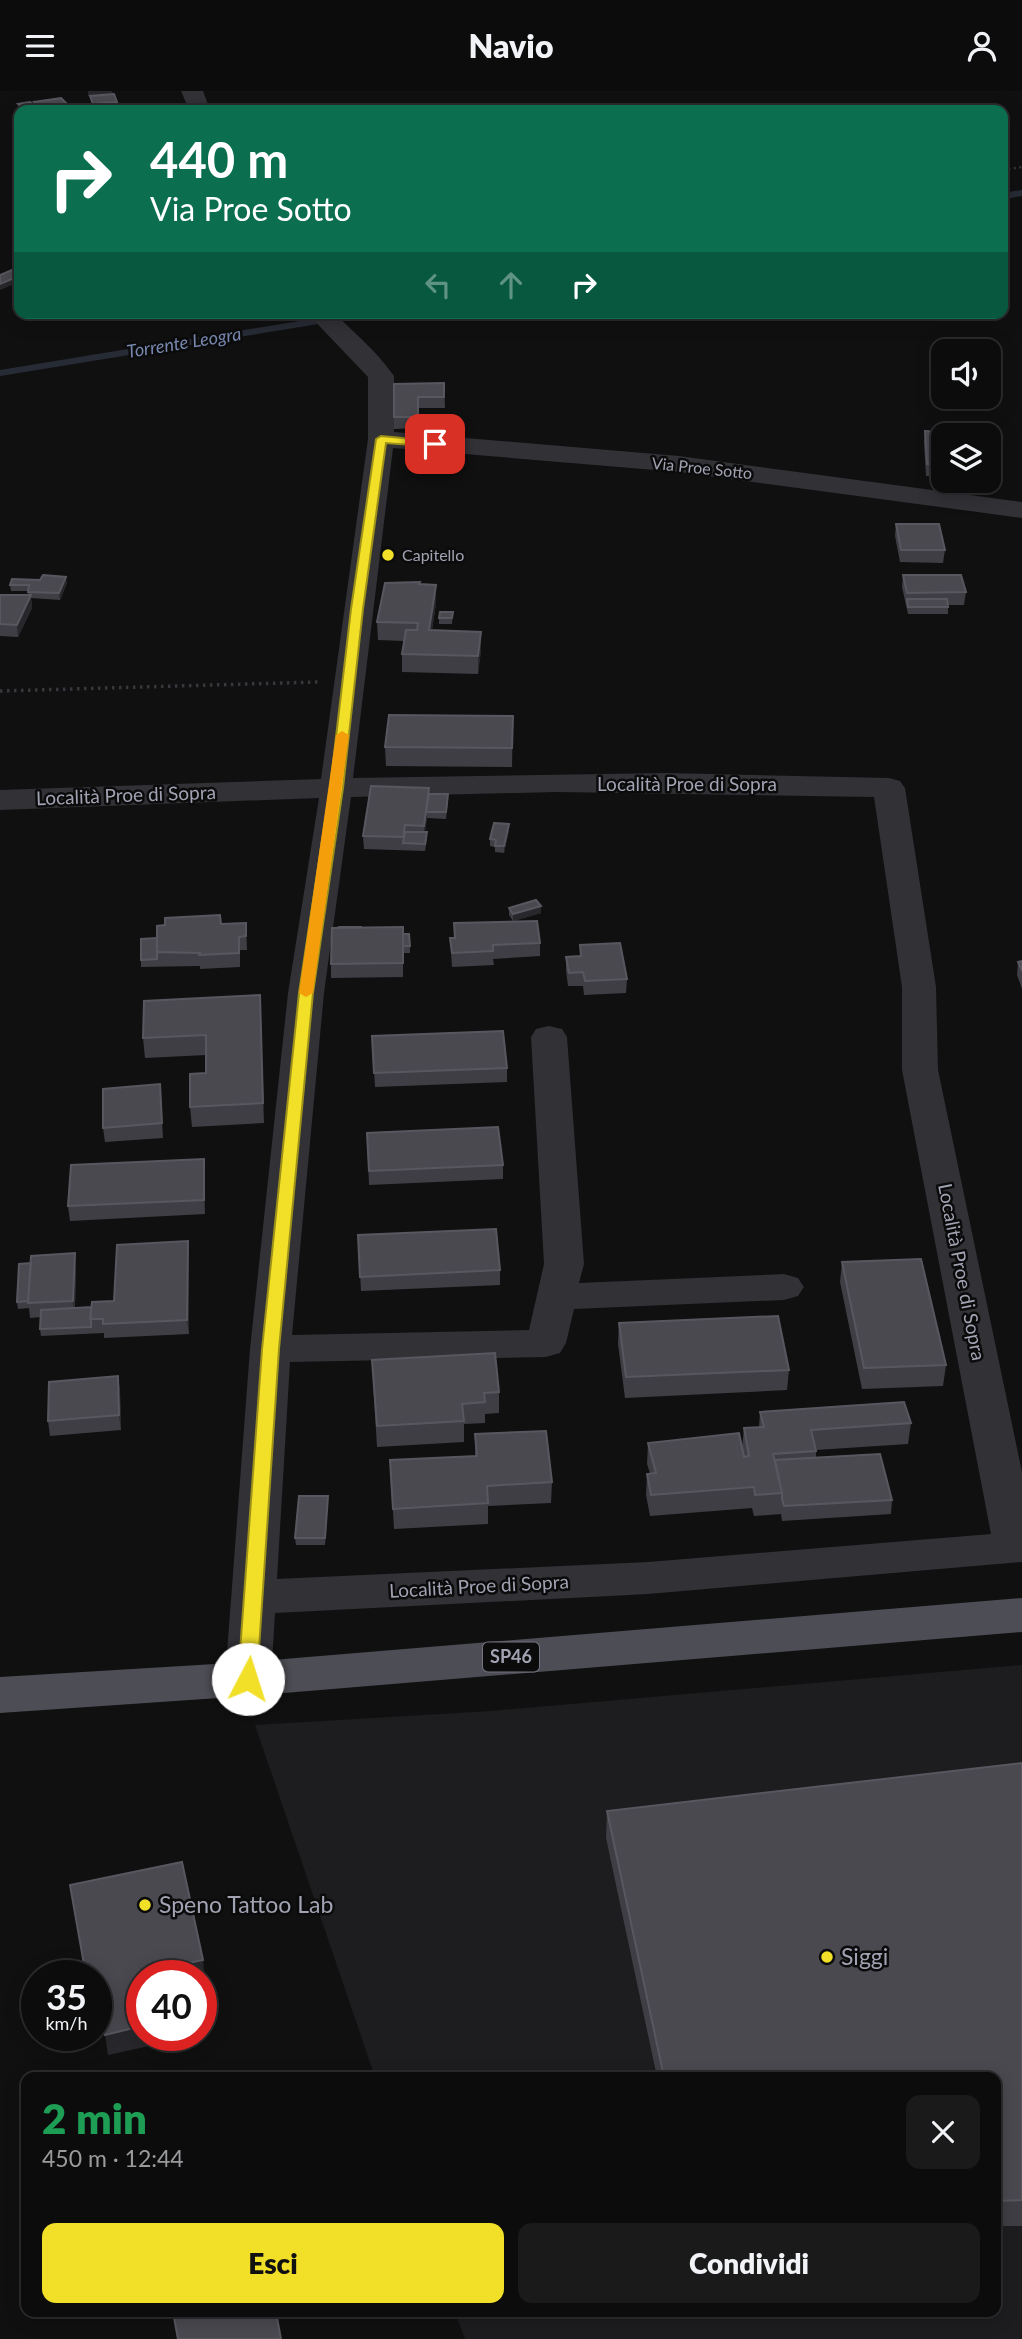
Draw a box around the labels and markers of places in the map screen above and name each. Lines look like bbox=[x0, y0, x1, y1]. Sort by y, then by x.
pin bbox=[405, 414, 465, 474]
place label: Capitello bbox=[402, 545, 464, 564]
marker: Capitello bbox=[380, 547, 396, 563]
place label: Speno Tattoo Lab bbox=[159, 1890, 333, 1918]
marker: Speno Tattoo Lab bbox=[137, 1897, 153, 1913]
place label: Siggi bbox=[841, 1942, 888, 1970]
marker: Siggi bbox=[819, 1949, 835, 1965]

